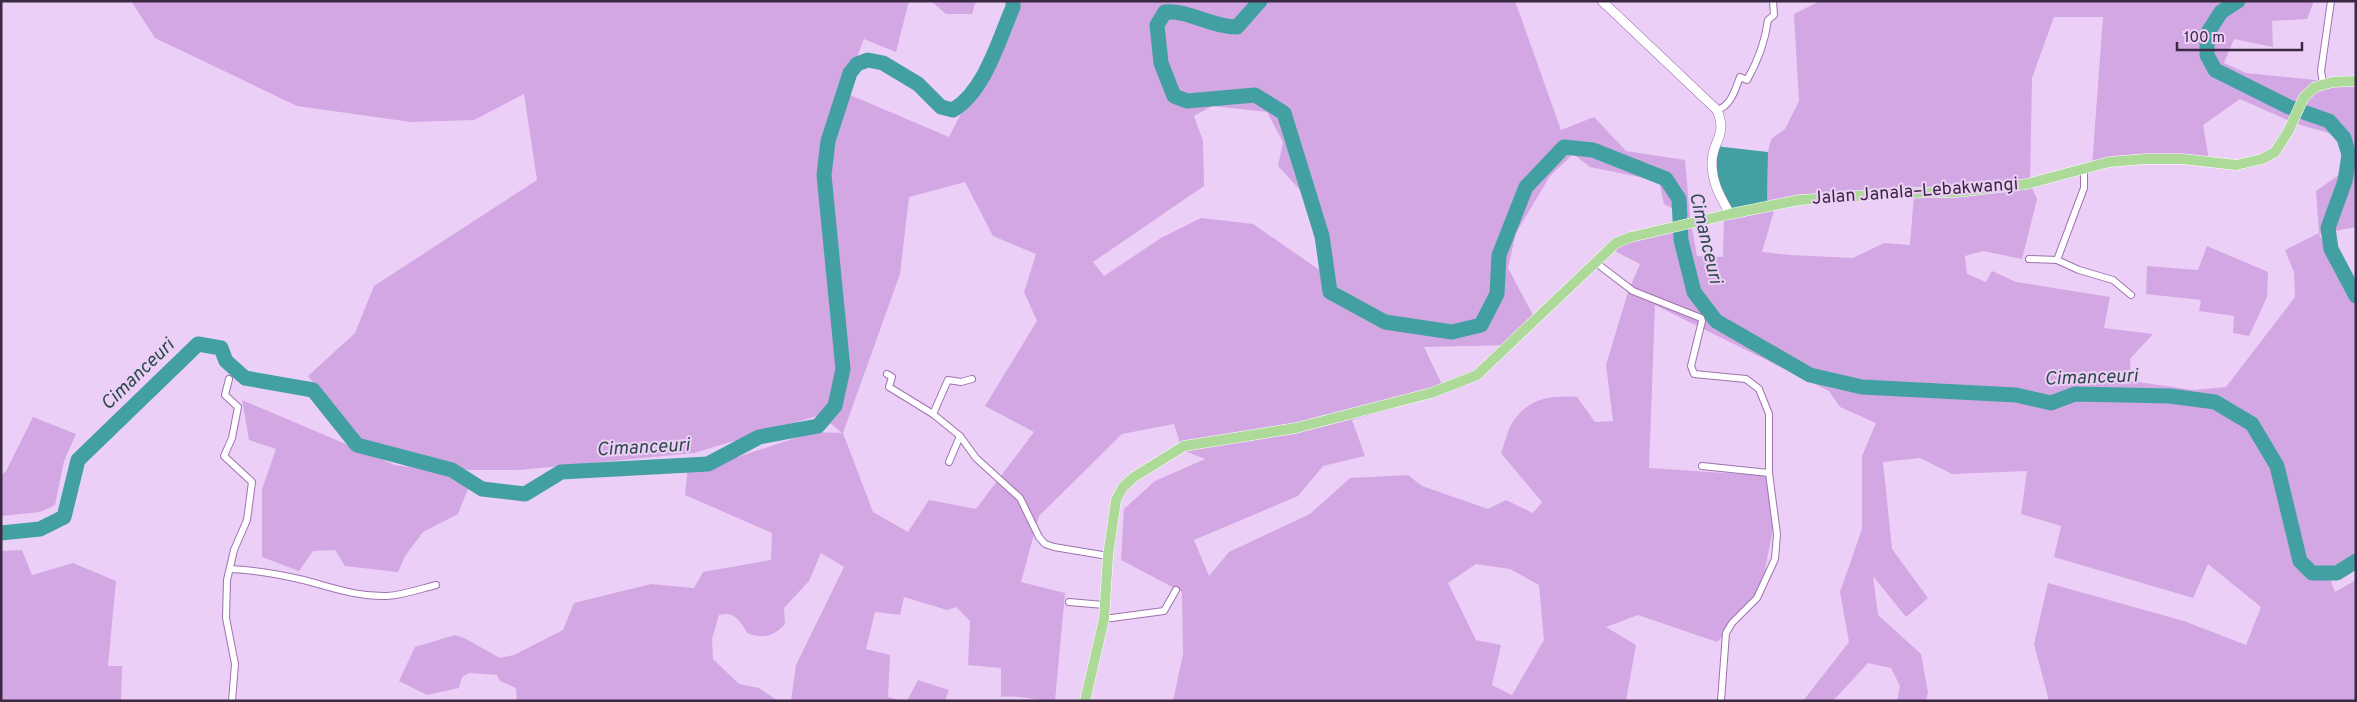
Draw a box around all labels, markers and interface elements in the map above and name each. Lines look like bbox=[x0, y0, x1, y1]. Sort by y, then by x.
scale bar bbox=[2177, 20, 2302, 52]
text: 100 m bbox=[2184, 29, 2225, 48]
street label: Jalan Janala–Lebakwangi bbox=[1811, 173, 2019, 211]
water label: Cimanceuri bbox=[1683, 190, 1727, 287]
water label: Cimanceuri bbox=[96, 333, 181, 416]
water label: Cimanceuri bbox=[2044, 364, 2139, 392]
water label: Cimanceuri bbox=[596, 434, 692, 462]

